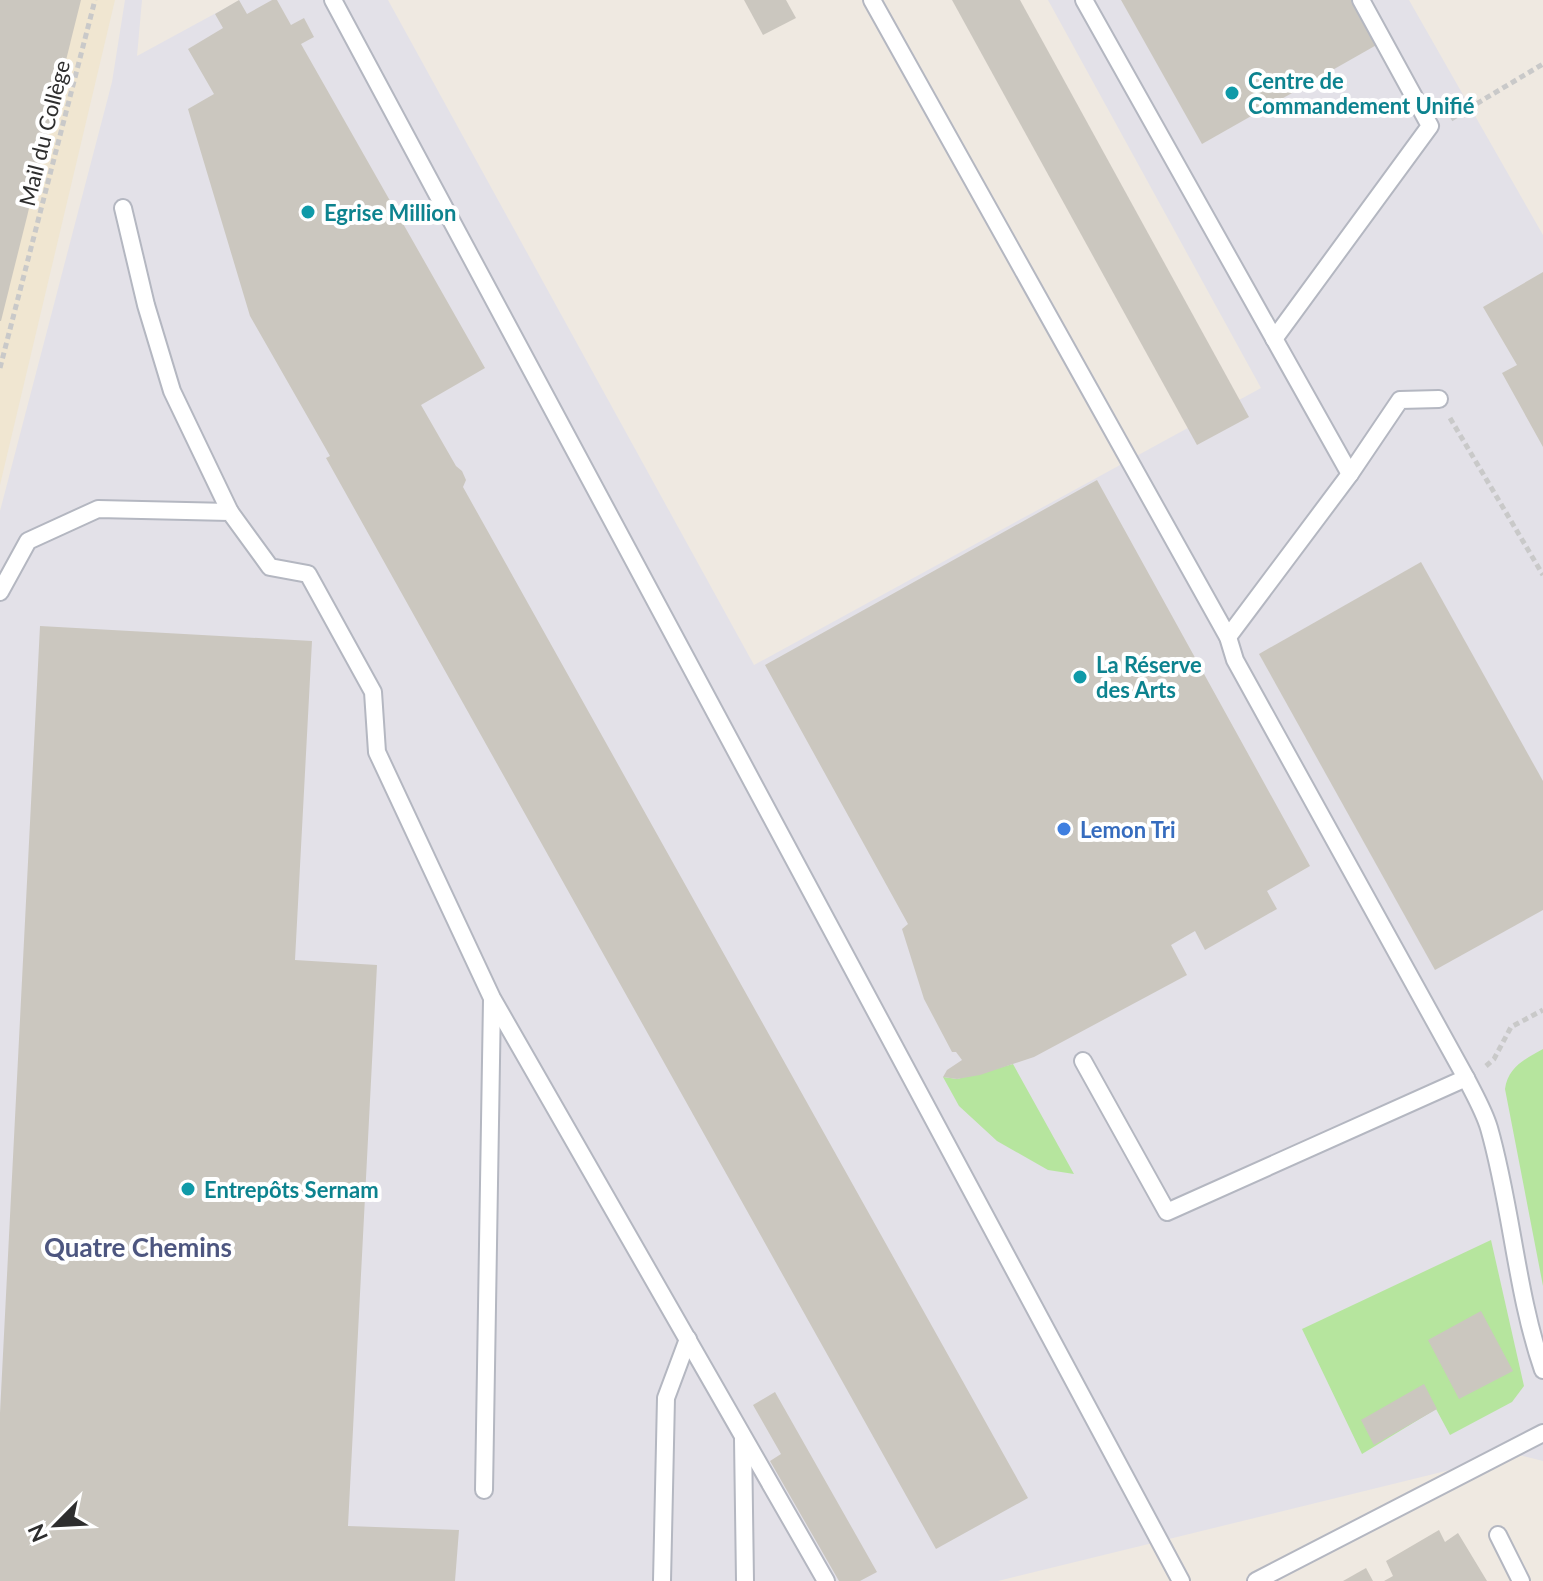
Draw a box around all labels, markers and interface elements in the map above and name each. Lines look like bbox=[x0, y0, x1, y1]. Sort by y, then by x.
street label: Mail du Collège bbox=[13, 57, 75, 209]
place label: Centre de Commandement Unifié bbox=[1248, 67, 1475, 119]
marker: Centre de Commandement Unifié bbox=[1223, 84, 1241, 102]
place label: Egrise Million bbox=[324, 199, 456, 226]
marker: Egrise Million bbox=[299, 203, 317, 221]
place label: La Réserve des Arts bbox=[1096, 651, 1202, 703]
marker: La Réserve des Arts bbox=[1071, 668, 1089, 686]
place label: Lemon Tri bbox=[1080, 816, 1176, 843]
marker: Lemon Tri bbox=[1055, 820, 1073, 838]
place label: Entrepôts Sernam bbox=[204, 1176, 379, 1203]
marker: Entrepôts Sernam bbox=[179, 1180, 197, 1198]
district label: Quatre Chemins bbox=[44, 1231, 232, 1263]
north arrow bbox=[16, 1485, 96, 1565]
text: N bbox=[21, 1520, 53, 1547]

